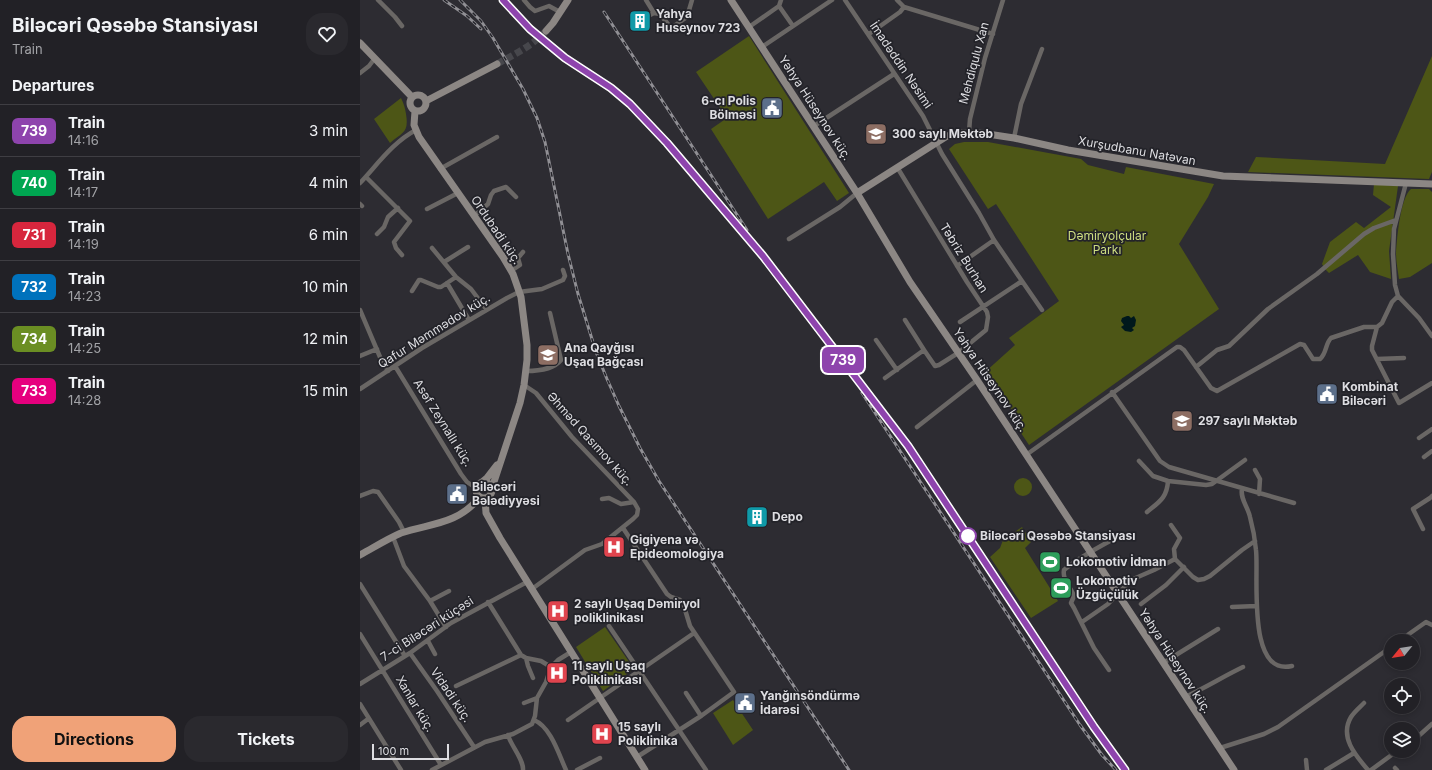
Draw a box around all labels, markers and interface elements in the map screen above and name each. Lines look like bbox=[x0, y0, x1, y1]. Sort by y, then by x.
place label: Yahya Huseynov 723 bbox=[656, 6, 741, 35]
building icon: Yahya Huseynov 723 bbox=[627, 8, 653, 34]
button: heart bbox=[306, 13, 348, 55]
text: Biləcəri Qəsəbə Stansiyası bbox=[12, 14, 258, 37]
street label: İmadəddin Nəsimi bbox=[867, 18, 936, 111]
street label: Mehdiqulu Xan bbox=[955, 20, 992, 106]
text: Train bbox=[12, 41, 43, 57]
street label: Yəhya Hüseynov küç. bbox=[776, 52, 855, 163]
text: Departures bbox=[12, 76, 94, 95]
place label: 6-cı Polis Bölməsi bbox=[701, 93, 756, 122]
public building icon: 6-cı Polis Bölməsi bbox=[759, 95, 785, 121]
text: Train bbox=[68, 113, 105, 132]
text: 3 min bbox=[309, 121, 348, 140]
school or university icon: 300 saylı Məktəb bbox=[863, 121, 889, 147]
text: 739 bbox=[21, 122, 47, 139]
place label: 300 saylı Məktəb bbox=[892, 126, 994, 141]
text: 14:16 bbox=[68, 132, 99, 148]
street label: Xurşudbanu Natəvan bbox=[1077, 133, 1197, 168]
text: Train bbox=[68, 165, 105, 184]
text: 4 min bbox=[308, 173, 348, 192]
text: 740 bbox=[21, 174, 47, 191]
text: 14:17 bbox=[68, 184, 98, 200]
street label: Ordubadi küç. bbox=[468, 192, 525, 267]
text: Train bbox=[68, 217, 105, 236]
street label: Təbriz Burhan bbox=[937, 220, 992, 295]
text: 6 min bbox=[309, 225, 348, 244]
text: 731 bbox=[23, 226, 45, 243]
park label: Dəmiryolçular Parkı bbox=[1068, 228, 1147, 257]
text: 14:19 bbox=[68, 236, 99, 252]
text: Train bbox=[68, 269, 105, 288]
text: 10 min bbox=[303, 277, 348, 296]
text: 732 bbox=[21, 278, 47, 295]
text: 14:23 bbox=[68, 288, 101, 304]
street label: Qafur Məmmədov küç. bbox=[375, 290, 493, 371]
text: Train bbox=[68, 321, 105, 340]
street label: Yəhya Hüseynov küç. bbox=[950, 325, 1031, 435]
text: 12 min bbox=[303, 329, 348, 348]
text: 734 bbox=[21, 330, 47, 347]
text: 14:25 bbox=[68, 340, 101, 356]
place label: Ana Qayğısı Uşaq Bağçası bbox=[564, 340, 643, 369]
school or university icon: Ana Qayğısı Uşaq Bağçası bbox=[535, 342, 561, 368]
line badge: 739 bbox=[820, 347, 866, 373]
text: 739 bbox=[830, 351, 856, 368]
text: Train bbox=[68, 373, 105, 392]
street label: Asəf Zeynallı küç. bbox=[410, 376, 476, 469]
place label: Kombinat Biləcəri bbox=[1342, 379, 1399, 408]
text: 15 min bbox=[303, 381, 348, 400]
public building icon: Kombinat Biləcəri bbox=[1314, 381, 1340, 407]
text: 733 bbox=[21, 382, 47, 399]
street label: Əhməd Qasımov küç. bbox=[544, 389, 636, 489]
text: 14:28 bbox=[68, 392, 101, 408]
school or university icon: 297 saylı Məktəb bbox=[1169, 408, 1195, 434]
place label: 297 saylı Məktəb bbox=[1198, 413, 1298, 428]
place label: Biləcəri Bələdiyyəsi bbox=[472, 479, 540, 508]
public building icon: Biləcəri Bələdiyyəsi bbox=[444, 481, 470, 507]
building icon: Depo bbox=[744, 504, 770, 530]
place label: Depo bbox=[772, 509, 803, 524]
marker: Biləcəri Qəsəbə Stansiyası bbox=[959, 527, 977, 545]
place label: Biləcəri Qəsəbə Stansiyası bbox=[980, 528, 1136, 543]
place label: Gigiyena və Epideomologiya bbox=[630, 532, 724, 561]
hospital icon: Gigiyena və Epideomologiya bbox=[601, 534, 627, 560]
sports icon: Lokomotiv İdman bbox=[1037, 549, 1063, 575]
place label: Lokomotiv İdman bbox=[1066, 554, 1167, 569]
place label: Lokomotiv Üzgüçülük bbox=[1076, 573, 1139, 602]
sports icon: Lokomotiv Üzgüçülük bbox=[1048, 575, 1074, 601]
street label: 7-ci Biləcəri küçəsi bbox=[377, 593, 476, 664]
place label: 2 saylı Uşaq Dəmiryol poliklinikası bbox=[574, 596, 700, 625]
hospital icon: 2 saylı Uşaq Dəmiryol poliklinikası bbox=[545, 598, 571, 624]
street label: Yəhya Hüseynov küç. bbox=[1136, 605, 1215, 716]
north arrow bbox=[1384, 634, 1420, 670]
map controls bbox=[1384, 634, 1420, 758]
place label: 11 saylı Uşaq Poliklinikası bbox=[572, 658, 645, 687]
hospital icon: 11 saylı Uşaq Poliklinikası bbox=[544, 660, 570, 686]
street label: Vidadi küç. bbox=[428, 664, 475, 725]
street label: Xanlar küç. bbox=[393, 673, 438, 735]
button: locate bbox=[1384, 678, 1420, 714]
place label: Yanğınsöndürmə İdarəsi bbox=[760, 688, 860, 717]
public building icon: Yanğınsöndürmə İdarəsi bbox=[732, 690, 758, 716]
button: Directions bbox=[12, 716, 176, 762]
button: Tickets bbox=[184, 716, 348, 762]
place label: 15 saylı Poliklinika bbox=[618, 719, 678, 748]
hospital icon: 15 saylı Poliklinika bbox=[589, 721, 615, 747]
button: layers bbox=[1384, 722, 1420, 758]
scale bar bbox=[372, 742, 449, 761]
text: 100 m bbox=[378, 744, 409, 758]

